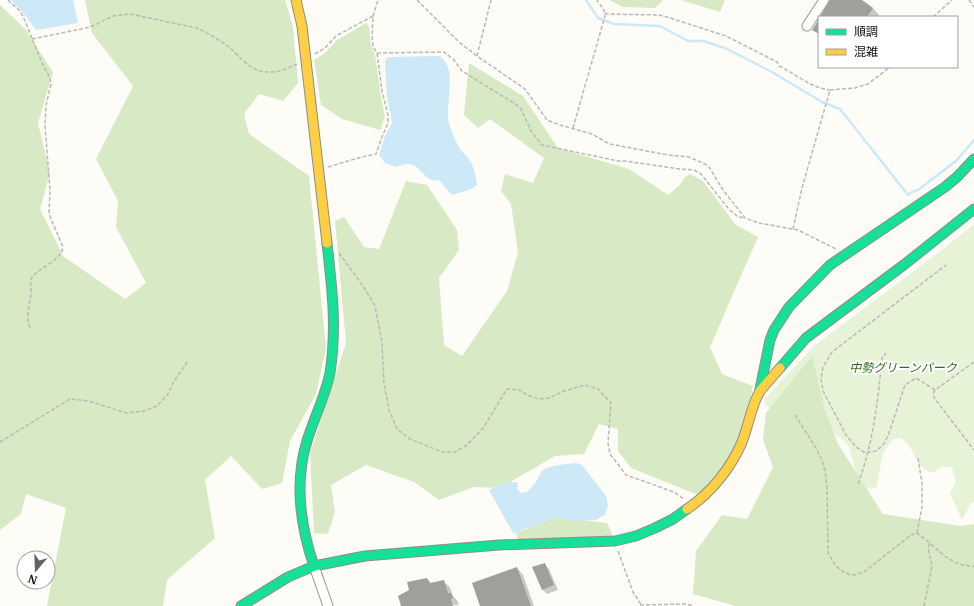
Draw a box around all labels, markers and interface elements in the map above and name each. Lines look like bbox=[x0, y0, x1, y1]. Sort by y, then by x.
legend bbox=[818, 16, 958, 68]
text: 順調 bbox=[854, 24, 878, 39]
text: 混雑 bbox=[854, 44, 878, 59]
park label: 中勢グリーンパーク bbox=[849, 360, 958, 375]
north arrow bbox=[16, 550, 56, 590]
text: N bbox=[26, 571, 39, 587]

